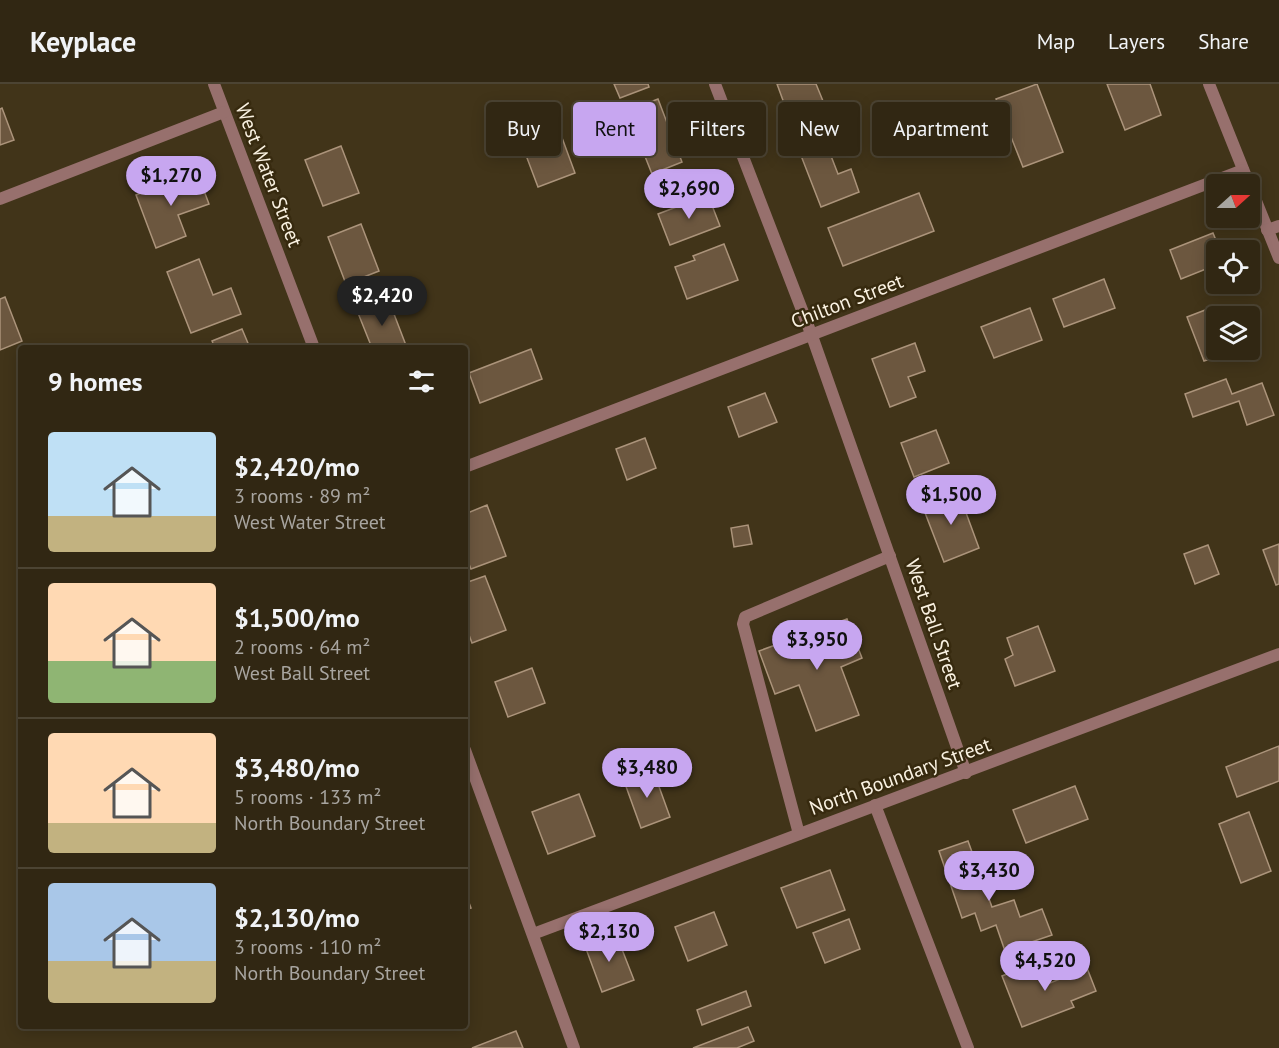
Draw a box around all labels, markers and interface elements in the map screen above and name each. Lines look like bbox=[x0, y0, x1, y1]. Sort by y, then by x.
text: Keyplace bbox=[30, 23, 136, 60]
text: Map bbox=[1037, 28, 1075, 55]
text: Layers bbox=[1108, 28, 1165, 55]
text: Share bbox=[1198, 28, 1249, 55]
street label: West Water Street bbox=[230, 100, 308, 251]
chip: Buy bbox=[486, 102, 561, 156]
chip: Rent bbox=[573, 102, 656, 156]
chip: Filters bbox=[668, 102, 766, 156]
chip: New bbox=[778, 102, 860, 156]
chip: Apartment bbox=[872, 102, 1010, 156]
pin: $1,270 bbox=[122, 156, 220, 207]
text: $1,270 bbox=[140, 162, 202, 188]
pin: $2,690 bbox=[640, 169, 738, 220]
north arrow bbox=[1206, 174, 1260, 228]
map controls bbox=[1206, 174, 1260, 360]
text: $2,690 bbox=[658, 175, 720, 201]
button: locate bbox=[1206, 240, 1260, 294]
street label: Chilton Street bbox=[787, 268, 907, 334]
pin: $2,420 bbox=[333, 276, 431, 327]
text: $2,420 bbox=[351, 282, 413, 308]
button: layers bbox=[1206, 306, 1260, 360]
text: 9 homes bbox=[48, 365, 143, 398]
icon: filters bbox=[405, 365, 438, 398]
text: $2,420/mo bbox=[234, 450, 360, 483]
icon: home bbox=[96, 456, 168, 528]
pin: $1,500 bbox=[902, 475, 1000, 526]
text: $1,500 bbox=[920, 481, 982, 507]
text: 3 rooms · 89 m² bbox=[234, 483, 370, 509]
text: West Water Street bbox=[234, 509, 386, 535]
street label: West Ball Street bbox=[900, 555, 969, 693]
text: $1,500/mo bbox=[234, 601, 360, 634]
icon: home bbox=[96, 607, 168, 679]
pin: $3,950 bbox=[768, 620, 866, 671]
text: $3,950 bbox=[786, 626, 848, 652]
text: 2 rooms · 64 m² bbox=[234, 634, 370, 660]
text: West Ball Street bbox=[234, 660, 370, 686]
street label: North Boundary Street bbox=[806, 731, 995, 821]
pin: $3,480 bbox=[598, 748, 696, 799]
text: $3,480/mo bbox=[234, 751, 360, 784]
text: $3,480 bbox=[616, 754, 678, 780]
icon: home bbox=[96, 757, 168, 829]
text: 5 rooms · 133 m² bbox=[234, 784, 381, 810]
text: North Boundary Street bbox=[234, 810, 425, 836]
pin: $3,430 bbox=[940, 851, 1038, 902]
text: $3,430 bbox=[958, 857, 1020, 883]
text: $2,130/mo bbox=[234, 901, 360, 934]
icon: home bbox=[96, 907, 168, 979]
pin: $2,130 bbox=[560, 912, 658, 963]
text: $2,130 bbox=[578, 918, 640, 944]
text: 3 rooms · 110 m² bbox=[234, 934, 381, 960]
pin: $4,520 bbox=[996, 941, 1094, 992]
text: $4,520 bbox=[1014, 947, 1076, 973]
text: North Boundary Street bbox=[234, 960, 425, 986]

